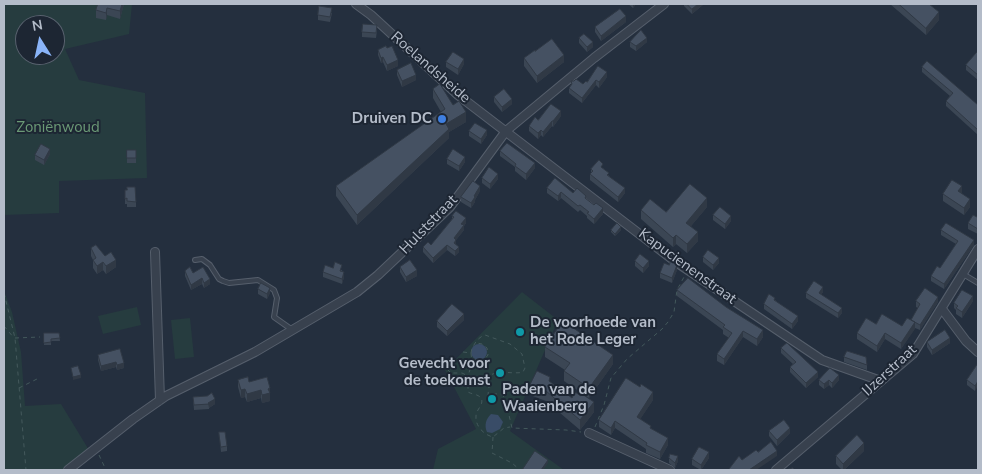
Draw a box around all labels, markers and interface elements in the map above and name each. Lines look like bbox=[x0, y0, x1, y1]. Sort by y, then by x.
north arrow bbox=[15, 15, 65, 65]
text: N bbox=[31, 15, 44, 36]
street label: Roelandsheide bbox=[386, 28, 474, 108]
place label: Druiven DC bbox=[352, 110, 432, 128]
marker: Druiven DC bbox=[436, 113, 448, 125]
park label: Zoniënwoud bbox=[16, 119, 100, 137]
street label: Hulststraat bbox=[396, 192, 462, 258]
street label: Kapucienenstraat bbox=[634, 225, 740, 309]
place label: De voorhoede van het Rode Leger bbox=[530, 314, 656, 349]
marker: De voorhoede van het Rode Leger bbox=[514, 326, 526, 338]
street label: IJzerstraat bbox=[859, 341, 921, 401]
place label: Gevecht voor de toekomst bbox=[398, 355, 490, 390]
marker: Gevecht voor de toekomst bbox=[494, 367, 506, 379]
place label: Paden van de Waaienberg bbox=[502, 381, 596, 416]
marker: Paden van de Waaienberg bbox=[486, 393, 498, 405]

